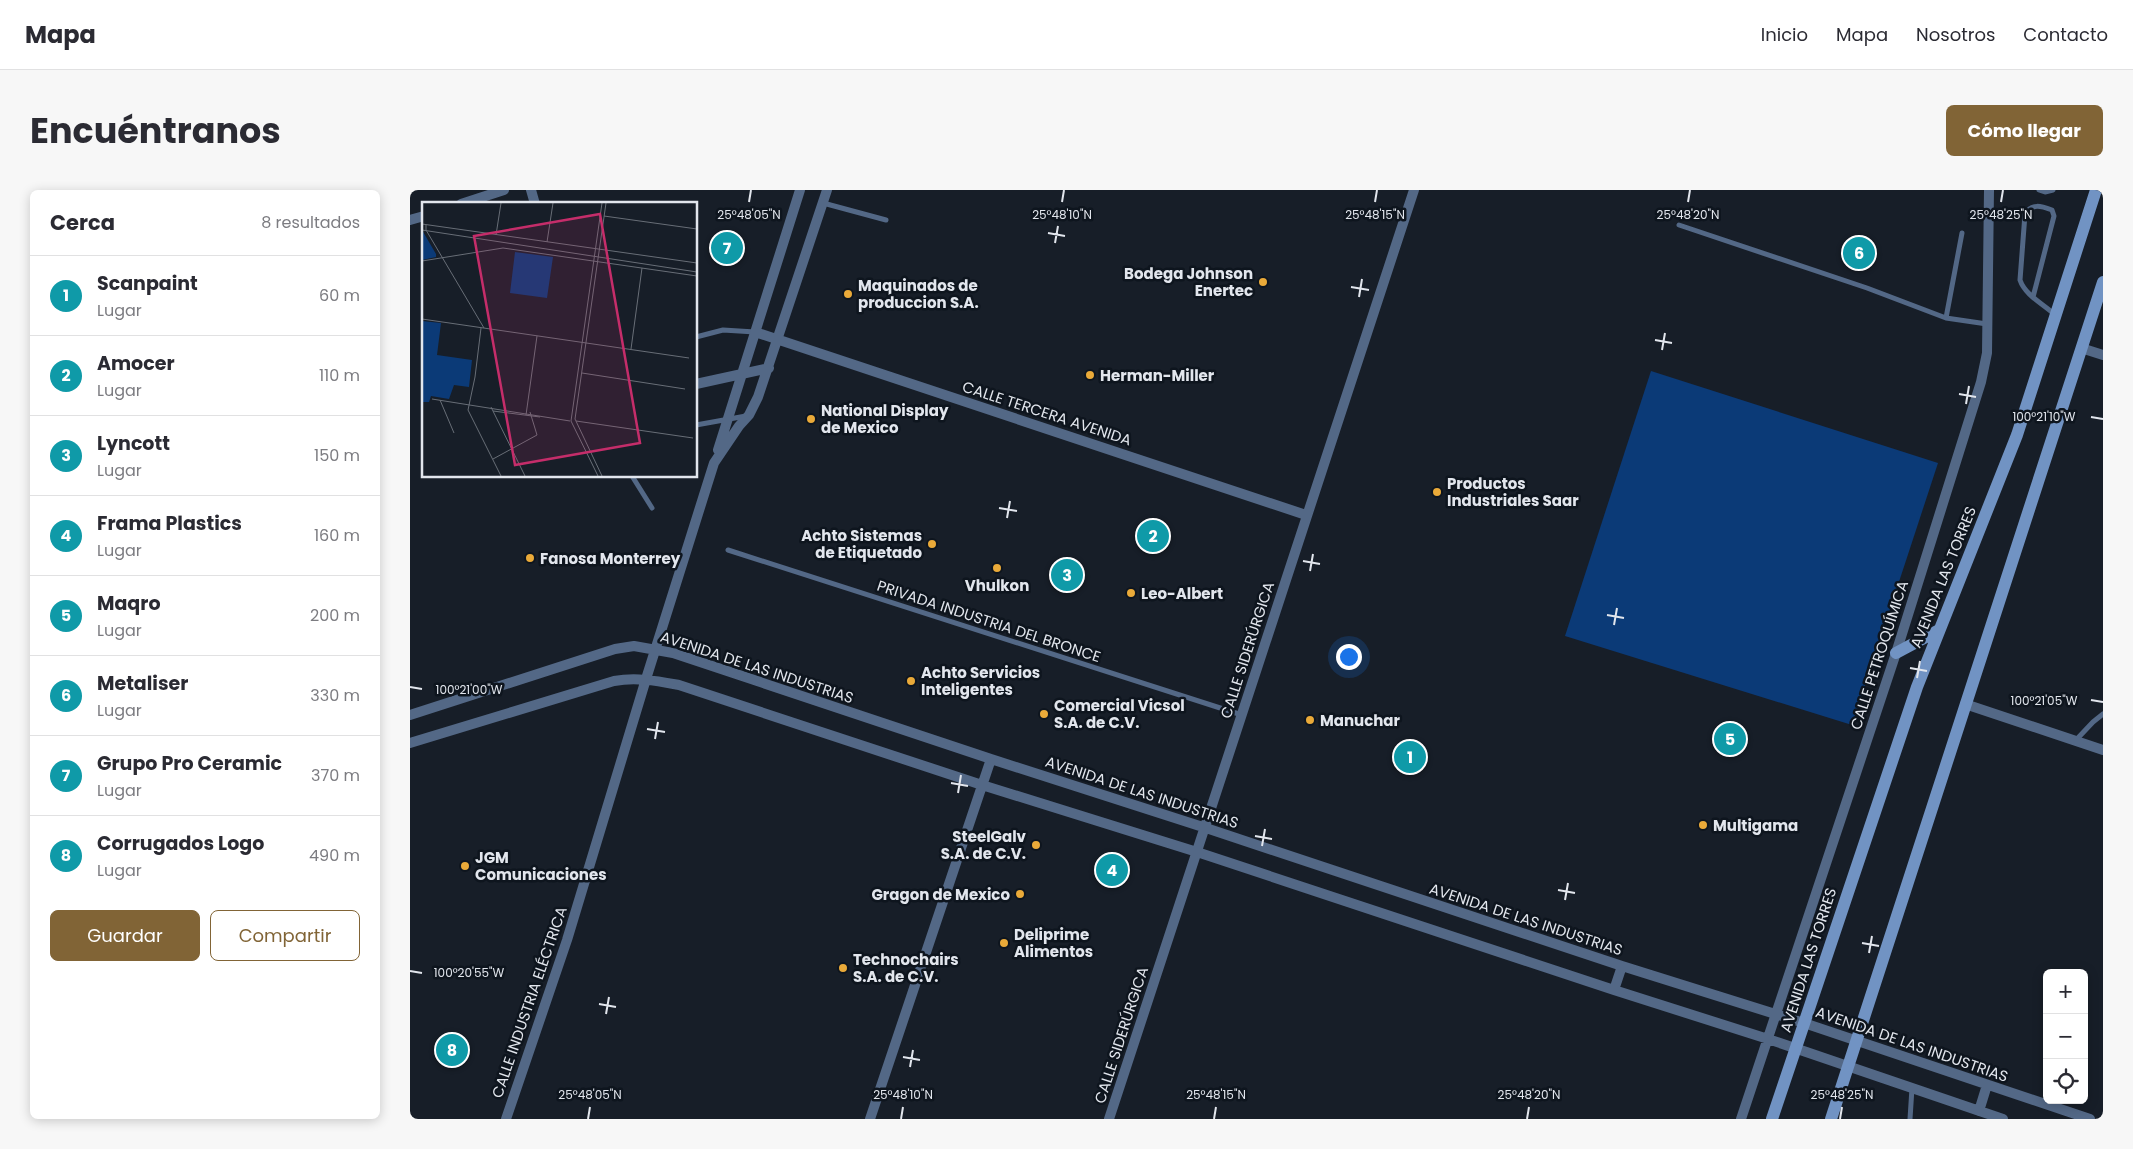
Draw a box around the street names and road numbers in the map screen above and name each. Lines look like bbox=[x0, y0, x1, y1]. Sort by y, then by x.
street label: CALLE TERCERA AVENIDA bbox=[960, 376, 1134, 450]
street label: AVENIDA LAS TORRES bbox=[1905, 503, 1981, 651]
street label: PRIVADA INDUSTRIA DEL BRONCE bbox=[874, 575, 1104, 667]
street label: CALLE PETROQUÍMICA bbox=[1845, 578, 1913, 732]
street label: CALLE SIDERÚRGICA bbox=[1215, 579, 1279, 721]
street label: AVENIDA DE LAS INDUSTRIAS bbox=[658, 626, 856, 708]
street label: AVENIDA DE LAS INDUSTRIAS bbox=[1043, 751, 1241, 833]
street label: AVENIDA DE LAS INDUSTRIAS bbox=[1427, 878, 1625, 960]
street label: AVENIDA LAS TORRES bbox=[1775, 885, 1841, 1035]
street label: CALLE INDUSTRIA ELÉCTRICA bbox=[486, 903, 572, 1101]
street label: CALLE SIDERÚRGICA bbox=[1089, 964, 1153, 1106]
street label: AVENIDA DE LAS INDUSTRIAS bbox=[1813, 1001, 2011, 1087]

